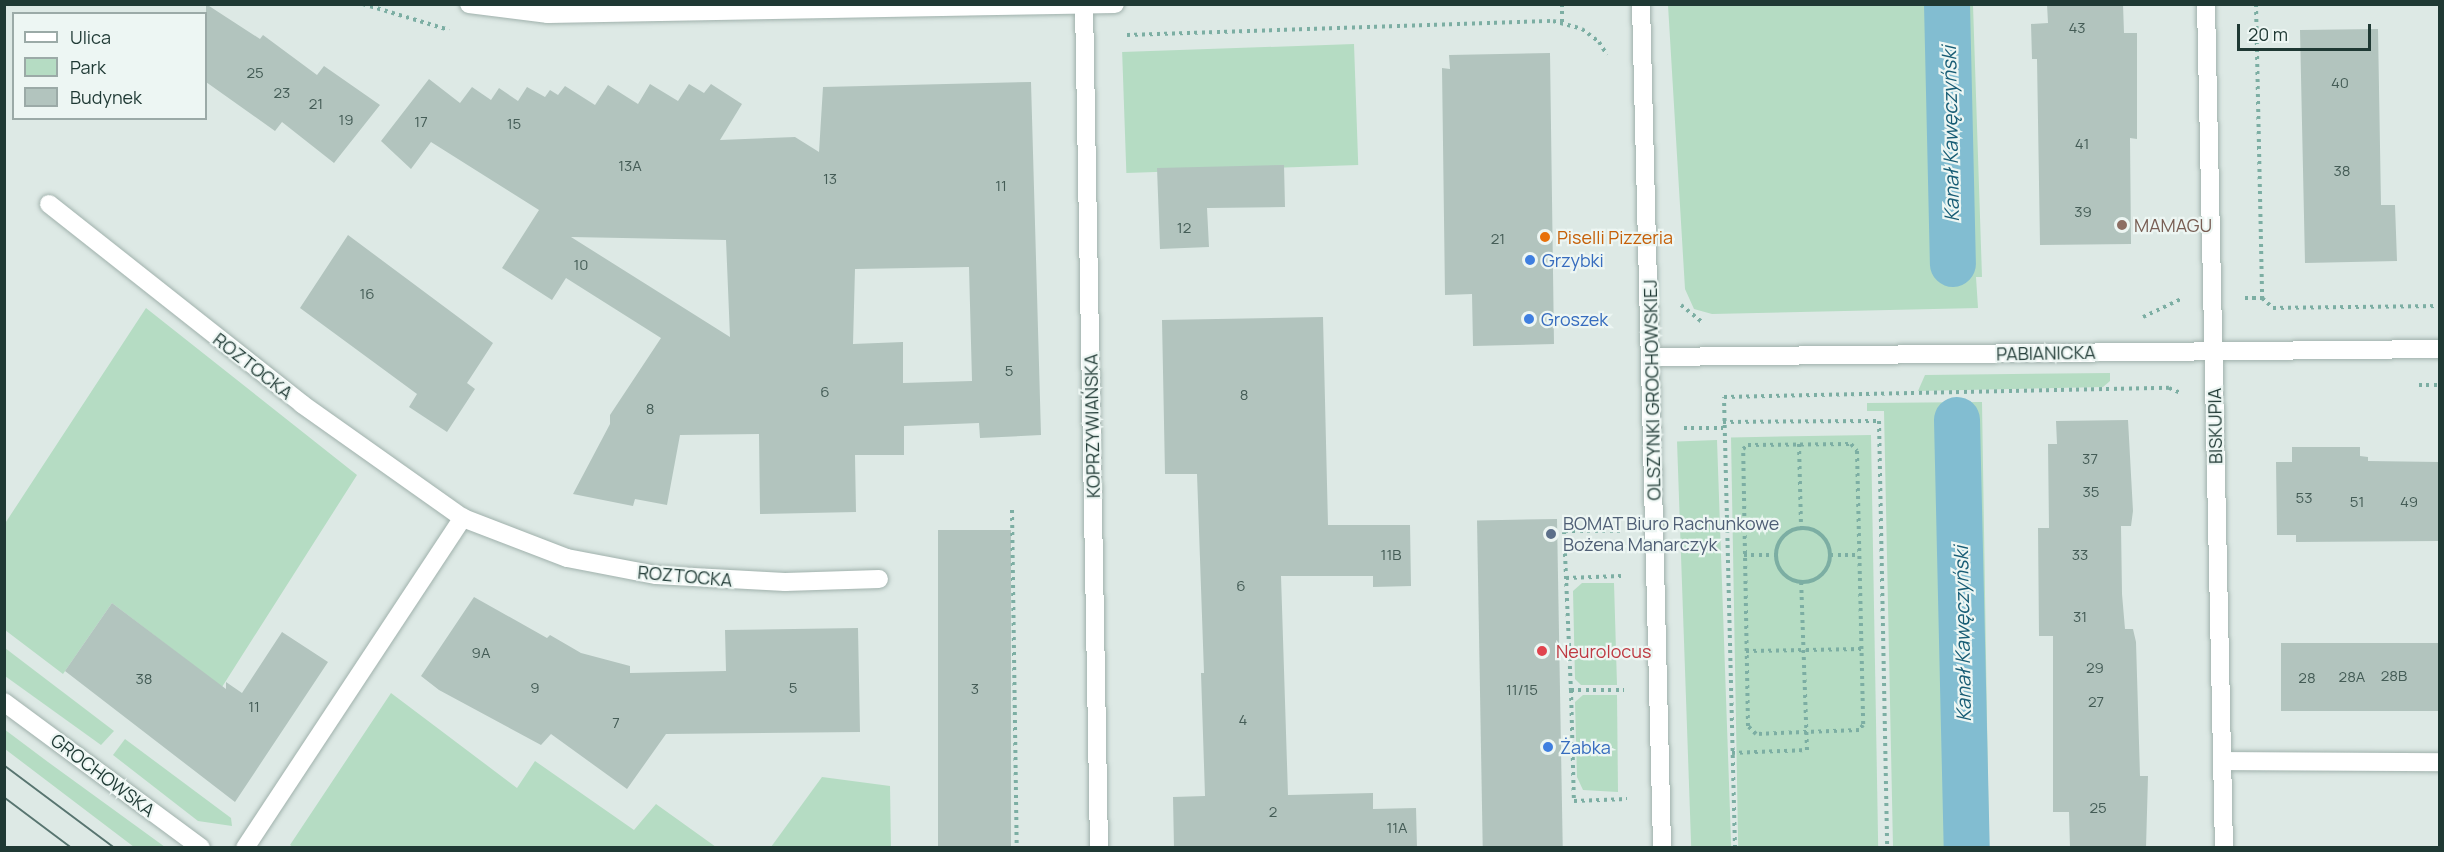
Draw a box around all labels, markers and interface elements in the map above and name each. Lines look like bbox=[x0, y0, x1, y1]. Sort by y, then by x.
legend bbox=[12, 12, 207, 120]
scale bar bbox=[2240, 12, 2374, 50]
house number: 43 bbox=[2068, 19, 2086, 37]
text: 20 m bbox=[2248, 22, 2288, 46]
text: Ulica bbox=[70, 25, 111, 49]
water label: Kanał Kawęczyński bbox=[1936, 46, 1964, 222]
text: Park bbox=[70, 55, 106, 79]
house number: 25 bbox=[246, 64, 264, 82]
house number: 40 bbox=[2331, 74, 2349, 92]
house number: 23 bbox=[274, 84, 290, 102]
text: Budynek bbox=[70, 85, 142, 109]
house number: 21 bbox=[309, 95, 323, 113]
house number: 19 bbox=[338, 111, 354, 129]
house number: 17 bbox=[414, 113, 428, 131]
house number: 15 bbox=[507, 115, 521, 133]
house number: 41 bbox=[2075, 135, 2089, 153]
house number: 13A bbox=[618, 157, 642, 175]
house number: 38 bbox=[2333, 162, 2351, 180]
house number: 13 bbox=[823, 170, 837, 188]
house number: 11 bbox=[995, 177, 1007, 195]
house number: 39 bbox=[2074, 203, 2092, 221]
place label: MAMAGU bbox=[2134, 214, 2212, 236]
marker: MAMAGU bbox=[2115, 218, 2129, 232]
house number: 12 bbox=[1177, 219, 1191, 237]
place label: Piselli Pizzeria bbox=[1557, 226, 1673, 248]
house number: 21 bbox=[1491, 230, 1505, 248]
marker: Piselli Pizzeria bbox=[1538, 230, 1552, 244]
place label: Grzybki bbox=[1542, 249, 1604, 271]
marker: Grzybki bbox=[1523, 253, 1537, 267]
house number: 10 bbox=[574, 256, 588, 274]
street label: OLSZYNKI GROCHOWSKIEJ bbox=[1639, 279, 1665, 501]
house number: 16 bbox=[359, 285, 375, 303]
place label: Groszek bbox=[1541, 308, 1608, 330]
marker: Groszek bbox=[1522, 312, 1536, 326]
street label: ROZTOCKA bbox=[209, 328, 297, 404]
street label: PABIANICKA bbox=[1996, 341, 2096, 365]
street label: KOPRZYWIAŃSKA bbox=[1080, 354, 1104, 498]
house number: 5 bbox=[1005, 362, 1013, 380]
house number: 6 bbox=[820, 383, 830, 401]
house number: 8 bbox=[1240, 386, 1248, 404]
street label: BISKUPIA bbox=[2204, 388, 2226, 464]
house number: 8 bbox=[646, 400, 654, 418]
house number: 37 bbox=[2082, 450, 2098, 468]
house number: 35 bbox=[2083, 483, 2099, 501]
house number: 53 bbox=[2296, 489, 2312, 507]
house number: 51 bbox=[2350, 493, 2364, 511]
house number: 49 bbox=[2400, 493, 2418, 511]
place label: BOMAT Biuro Rachunkowe Bożena Manarczyk bbox=[1563, 513, 1780, 556]
marker: BOMAT Biuro Rachunkowe Bożena Manarczyk bbox=[1544, 527, 1558, 541]
house number: 11B bbox=[1381, 546, 1401, 564]
water label: Kanał Kawęczyński bbox=[1948, 546, 1976, 722]
house number: 33 bbox=[2072, 546, 2088, 564]
street label: ROZTOCKA bbox=[637, 561, 733, 591]
house number: 6 bbox=[1236, 577, 1246, 595]
house number: 31 bbox=[2073, 608, 2087, 626]
place label: Neurolocus bbox=[1556, 640, 1651, 662]
marker: Neurolocus bbox=[1533, 642, 1551, 660]
house number: 9A bbox=[472, 644, 490, 662]
house number: 29 bbox=[2086, 659, 2104, 677]
house number: 28B bbox=[2381, 667, 2407, 685]
house number: 28A bbox=[2339, 668, 2365, 686]
house number: 28 bbox=[2298, 669, 2316, 687]
house number: 38 bbox=[135, 670, 153, 688]
house number: 9 bbox=[530, 679, 540, 697]
house number: 5 bbox=[789, 679, 797, 697]
house number: 3 bbox=[971, 680, 979, 698]
house number: 11/15 bbox=[1506, 681, 1538, 699]
house number: 27 bbox=[2088, 693, 2104, 711]
house number: 11 bbox=[248, 698, 260, 716]
house number: 4 bbox=[1239, 711, 1247, 729]
house number: 7 bbox=[612, 714, 620, 732]
street label: GROCHOWSKA bbox=[47, 729, 159, 821]
place label: Żabka bbox=[1560, 736, 1611, 758]
marker: Żabka bbox=[1541, 740, 1555, 754]
house number: 25 bbox=[2089, 799, 2107, 817]
house number: 2 bbox=[1269, 803, 1277, 821]
house number: 11A bbox=[1386, 819, 1408, 837]

